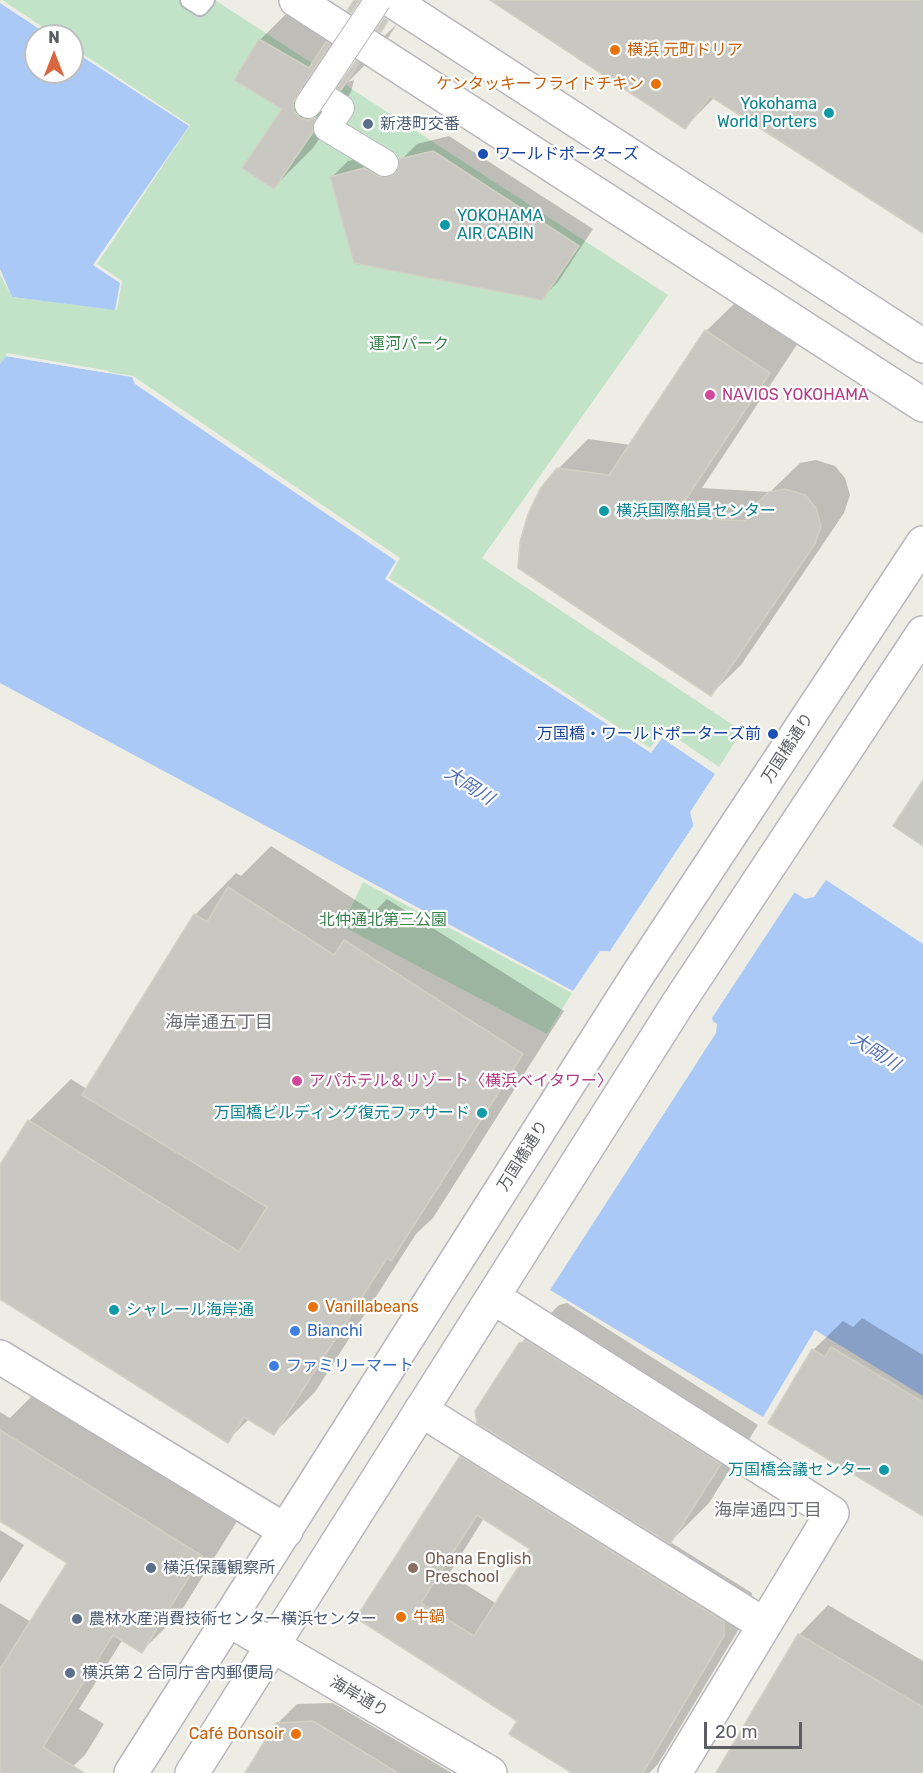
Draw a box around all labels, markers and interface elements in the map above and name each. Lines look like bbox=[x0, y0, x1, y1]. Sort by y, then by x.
north arrow bbox=[24, 24, 84, 84]
text: N bbox=[48, 28, 60, 47]
place label: 横浜 元町ドリア bbox=[627, 40, 743, 60]
marker: 横浜 元町ドリア bbox=[608, 43, 622, 57]
place label: ケンタッキーフライドチキン bbox=[436, 74, 644, 94]
marker: ケンタッキーフライドチキン bbox=[649, 77, 663, 91]
place label: Yokohama World Porters bbox=[717, 94, 817, 132]
marker: Yokohama World Porters bbox=[822, 106, 836, 120]
place label: 新港町交番 bbox=[380, 114, 460, 134]
marker: 新港町交番 bbox=[361, 117, 375, 131]
place label: ワールドポーターズ bbox=[495, 144, 639, 164]
marker: ワールドポーターズ bbox=[476, 147, 490, 161]
place label: YOKOHAMA AIR CABIN bbox=[457, 206, 543, 244]
marker: YOKOHAMA AIR CABIN bbox=[438, 218, 452, 232]
park label: 運河パーク bbox=[369, 334, 449, 354]
place label: NAVIOS YOKOHAMA bbox=[722, 385, 869, 405]
marker: NAVIOS YOKOHAMA bbox=[703, 388, 717, 402]
place label: 横浜国際船員センター bbox=[616, 501, 776, 521]
marker: 横浜国際船員センター bbox=[597, 504, 611, 518]
street label: 万国橋通り bbox=[758, 709, 818, 787]
place label: 万国橋・ワールドポーターズ前 bbox=[537, 724, 761, 744]
marker: 万国橋・ワールドポーターズ前 bbox=[766, 727, 780, 741]
water label: 大岡川 bbox=[440, 762, 498, 810]
park label: 北仲通北第三公園 bbox=[319, 910, 447, 930]
district label: 海岸通五丁目 bbox=[165, 1012, 273, 1034]
water label: 大岡川 bbox=[846, 1028, 904, 1076]
place label: アパホテル＆リゾート〈横浜ベイタワー〉 bbox=[309, 1071, 613, 1091]
marker: アパホテル＆リゾート〈横浜ベイタワー〉 bbox=[290, 1074, 304, 1088]
place label: 万国橋ビルディング復元ファサード bbox=[214, 1103, 470, 1123]
marker: 万国橋ビルディング復元ファサード bbox=[475, 1106, 489, 1120]
street label: 万国橋通り bbox=[494, 1117, 552, 1195]
place label: Vanillabeans bbox=[325, 1297, 419, 1317]
place label: シャレール海岸通 bbox=[126, 1300, 254, 1320]
marker: Vanillabeans bbox=[306, 1300, 320, 1314]
marker: シャレール海岸通 bbox=[107, 1303, 121, 1317]
place label: Bianchi bbox=[307, 1321, 363, 1341]
marker: Bianchi bbox=[288, 1324, 302, 1338]
place label: ファミリーマート bbox=[286, 1356, 414, 1376]
marker: ファミリーマート bbox=[267, 1359, 281, 1373]
place label: 万国橋会議センター bbox=[728, 1460, 872, 1480]
marker: 万国橋会議センター bbox=[877, 1463, 891, 1477]
district label: 海岸通四丁目 bbox=[714, 1500, 822, 1522]
place label: Ohana English Preschool bbox=[425, 1549, 531, 1587]
place label: 横浜保護観察所 bbox=[163, 1558, 275, 1578]
marker: 横浜保護観察所 bbox=[144, 1561, 158, 1575]
marker: Ohana English Preschool bbox=[406, 1561, 420, 1575]
place label: 牛鍋 bbox=[413, 1607, 445, 1627]
place label: 農林水産消費技術センター横浜センター bbox=[89, 1609, 377, 1629]
marker: 牛鍋 bbox=[394, 1610, 408, 1624]
marker: 農林水産消費技術センター横浜センター bbox=[70, 1612, 84, 1626]
place label: 横浜第２合同庁舎内郵便局 bbox=[82, 1663, 274, 1683]
marker: 横浜第２合同庁舎内郵便局 bbox=[63, 1666, 77, 1680]
street label: 海岸通り bbox=[326, 1673, 392, 1721]
scale bar bbox=[707, 1710, 804, 1748]
text: 20 m bbox=[715, 1721, 757, 1743]
place label: Café Bonsoir bbox=[189, 1724, 284, 1744]
marker: Café Bonsoir bbox=[289, 1727, 303, 1741]

